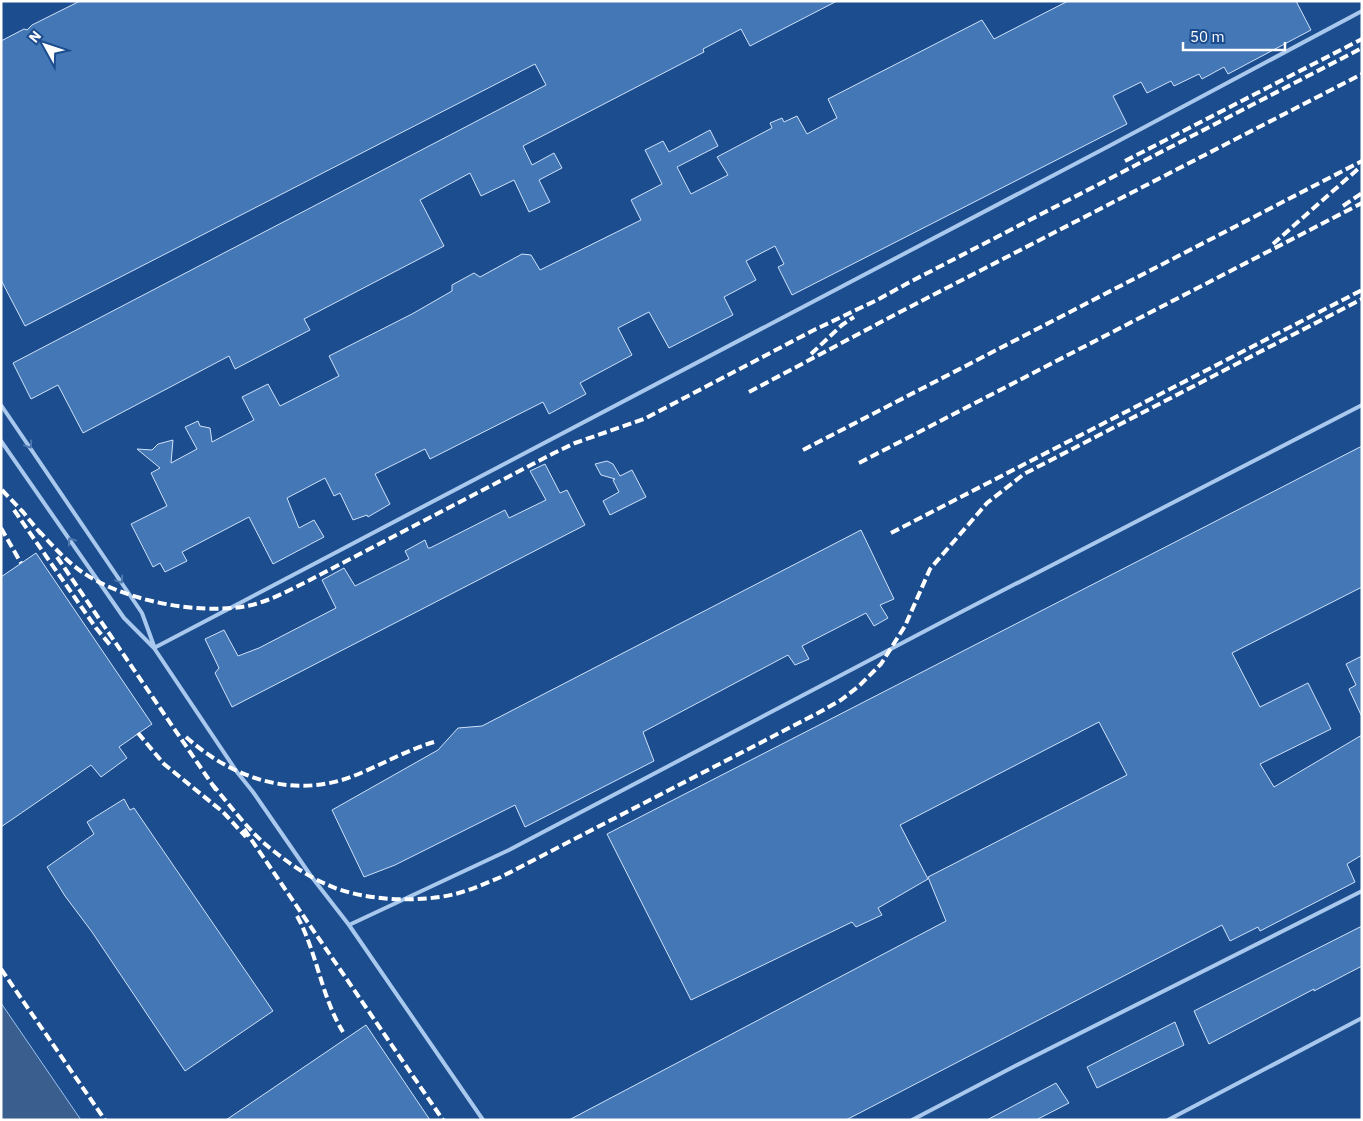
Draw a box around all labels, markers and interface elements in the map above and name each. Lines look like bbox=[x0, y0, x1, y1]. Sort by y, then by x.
north arrow bbox=[20, 20, 70, 70]
scale bar bbox=[1183, 20, 1286, 52]
text: N bbox=[25, 27, 45, 46]
text: 50 m bbox=[1190, 27, 1225, 46]
one-way arrow bbox=[23, 439, 32, 449]
one-way arrow bbox=[68, 537, 77, 547]
one-way arrow bbox=[113, 575, 123, 584]

